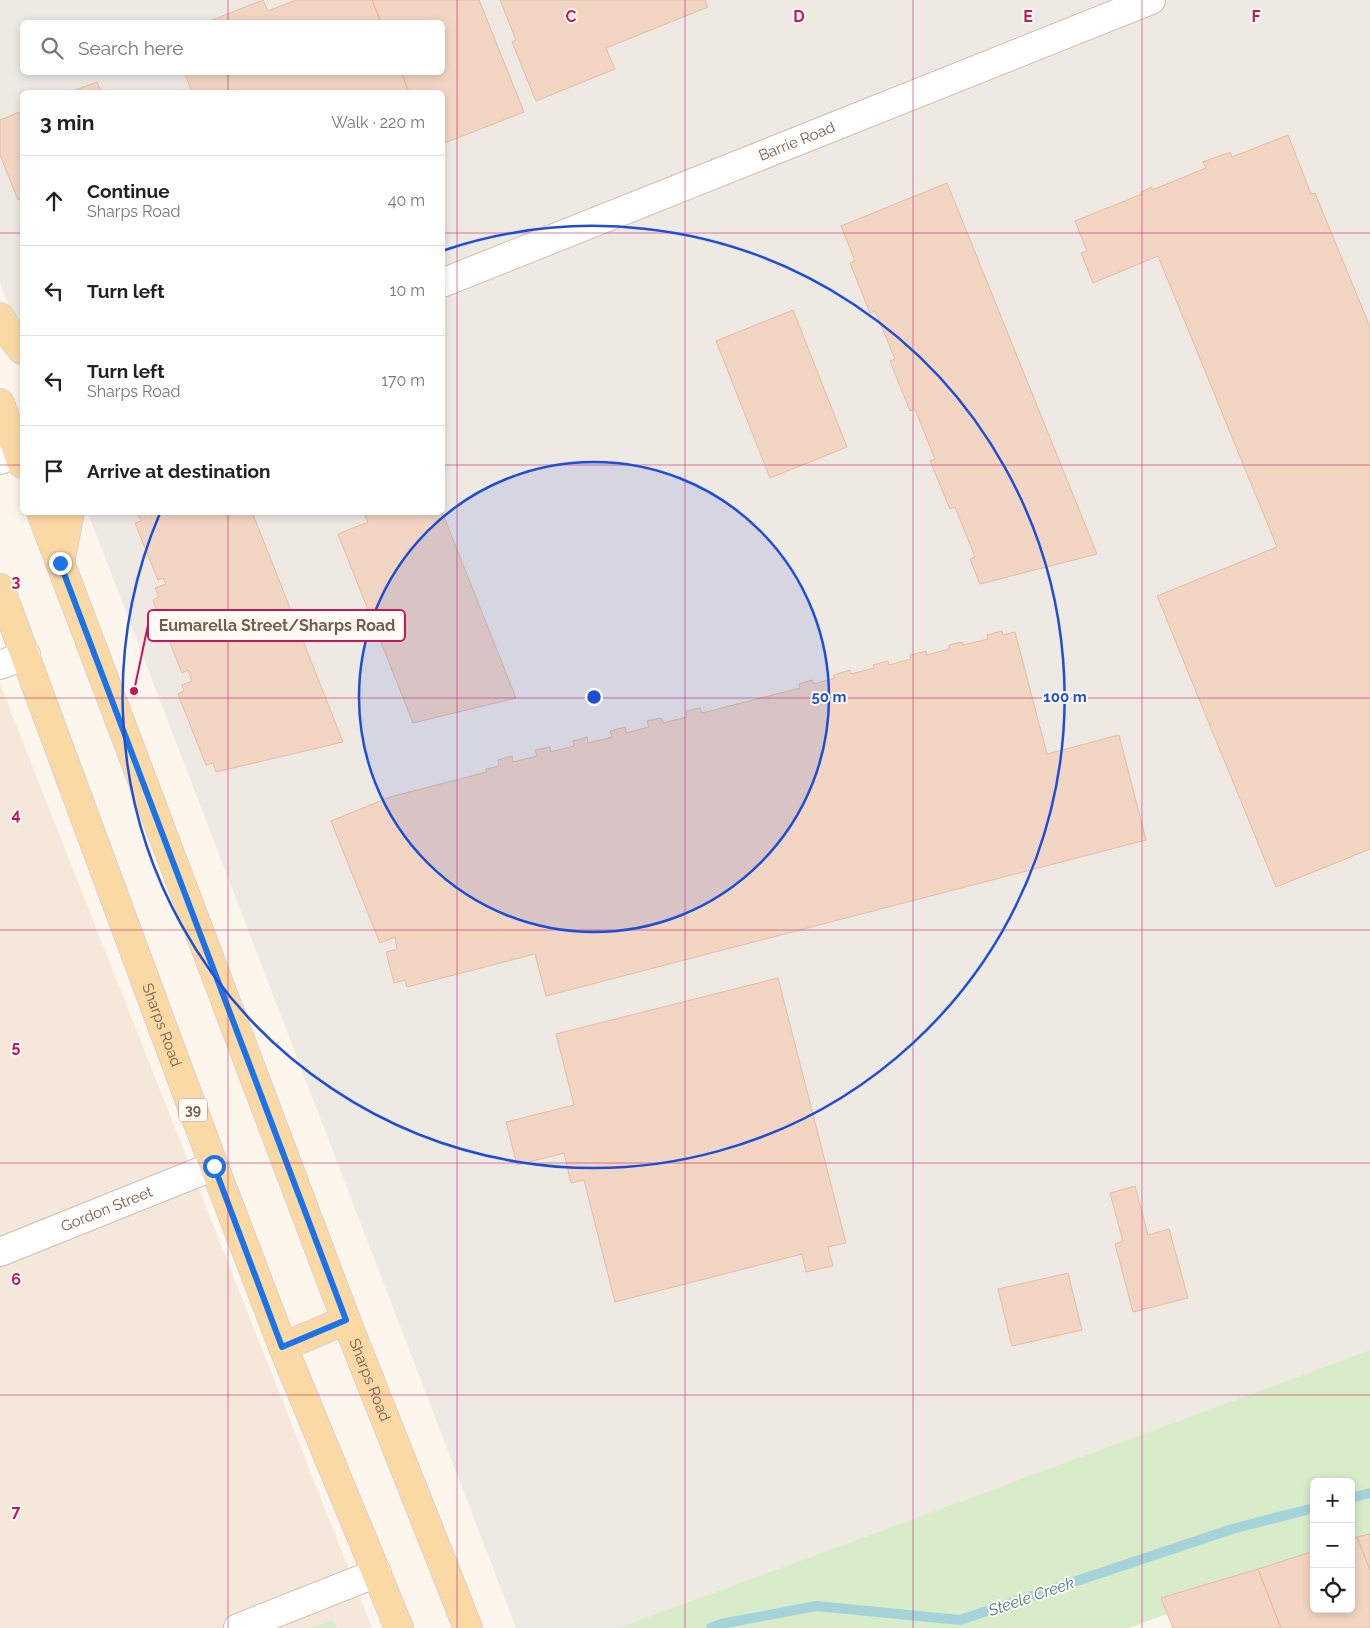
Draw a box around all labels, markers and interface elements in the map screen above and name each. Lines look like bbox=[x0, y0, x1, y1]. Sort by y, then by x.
text: C bbox=[566, 7, 577, 26]
text: D bbox=[793, 7, 805, 26]
text: E bbox=[1023, 7, 1033, 26]
text: F bbox=[1251, 7, 1261, 26]
search box bbox=[20, 20, 445, 75]
icon: search bbox=[38, 34, 66, 62]
text: Search here bbox=[78, 37, 184, 59]
text: 3 min bbox=[40, 110, 94, 135]
text: Walk · 220 m bbox=[331, 113, 425, 132]
street label: Barrie Road bbox=[756, 118, 838, 165]
text: Continue bbox=[87, 180, 170, 202]
icon: ahead bbox=[40, 187, 68, 215]
text: 40 m bbox=[388, 191, 425, 210]
text: Sharps Road bbox=[87, 202, 180, 221]
icon: left bbox=[40, 277, 68, 305]
text: Turn left bbox=[87, 280, 164, 302]
text: 10 m bbox=[390, 281, 425, 300]
text: Turn left bbox=[87, 360, 164, 382]
icon: left bbox=[40, 367, 68, 395]
text: 170 m bbox=[381, 371, 425, 390]
text: Sharps Road bbox=[87, 382, 180, 401]
icon: arrive bbox=[40, 457, 68, 485]
text: Arrive at destination bbox=[87, 460, 271, 482]
route end bbox=[49, 552, 72, 575]
text: 3 bbox=[12, 572, 21, 591]
callout: Eumarella Street/Sharps Road bbox=[148, 610, 405, 641]
text: Eumarella Street/Sharps Road bbox=[159, 616, 395, 635]
centre of rings bbox=[585, 688, 603, 706]
text: 50 m bbox=[811, 688, 847, 706]
text: 100 m bbox=[1043, 688, 1087, 706]
text: 4 bbox=[11, 805, 21, 824]
street label: Sharps Road bbox=[138, 981, 185, 1069]
text: 5 bbox=[12, 1037, 21, 1056]
road number: 39 bbox=[179, 1098, 207, 1122]
route start bbox=[203, 1155, 226, 1178]
street label: Gordon Street bbox=[58, 1183, 155, 1236]
text: 6 bbox=[11, 1270, 21, 1289]
street label: Sharps Road bbox=[345, 1336, 394, 1424]
map controls bbox=[1310, 1478, 1355, 1613]
button: + bbox=[1310, 1478, 1355, 1523]
text: 7 bbox=[12, 1502, 21, 1521]
button: − bbox=[1310, 1523, 1355, 1568]
button: locate bbox=[1310, 1568, 1355, 1613]
water label: Steele Creek bbox=[985, 1573, 1077, 1620]

